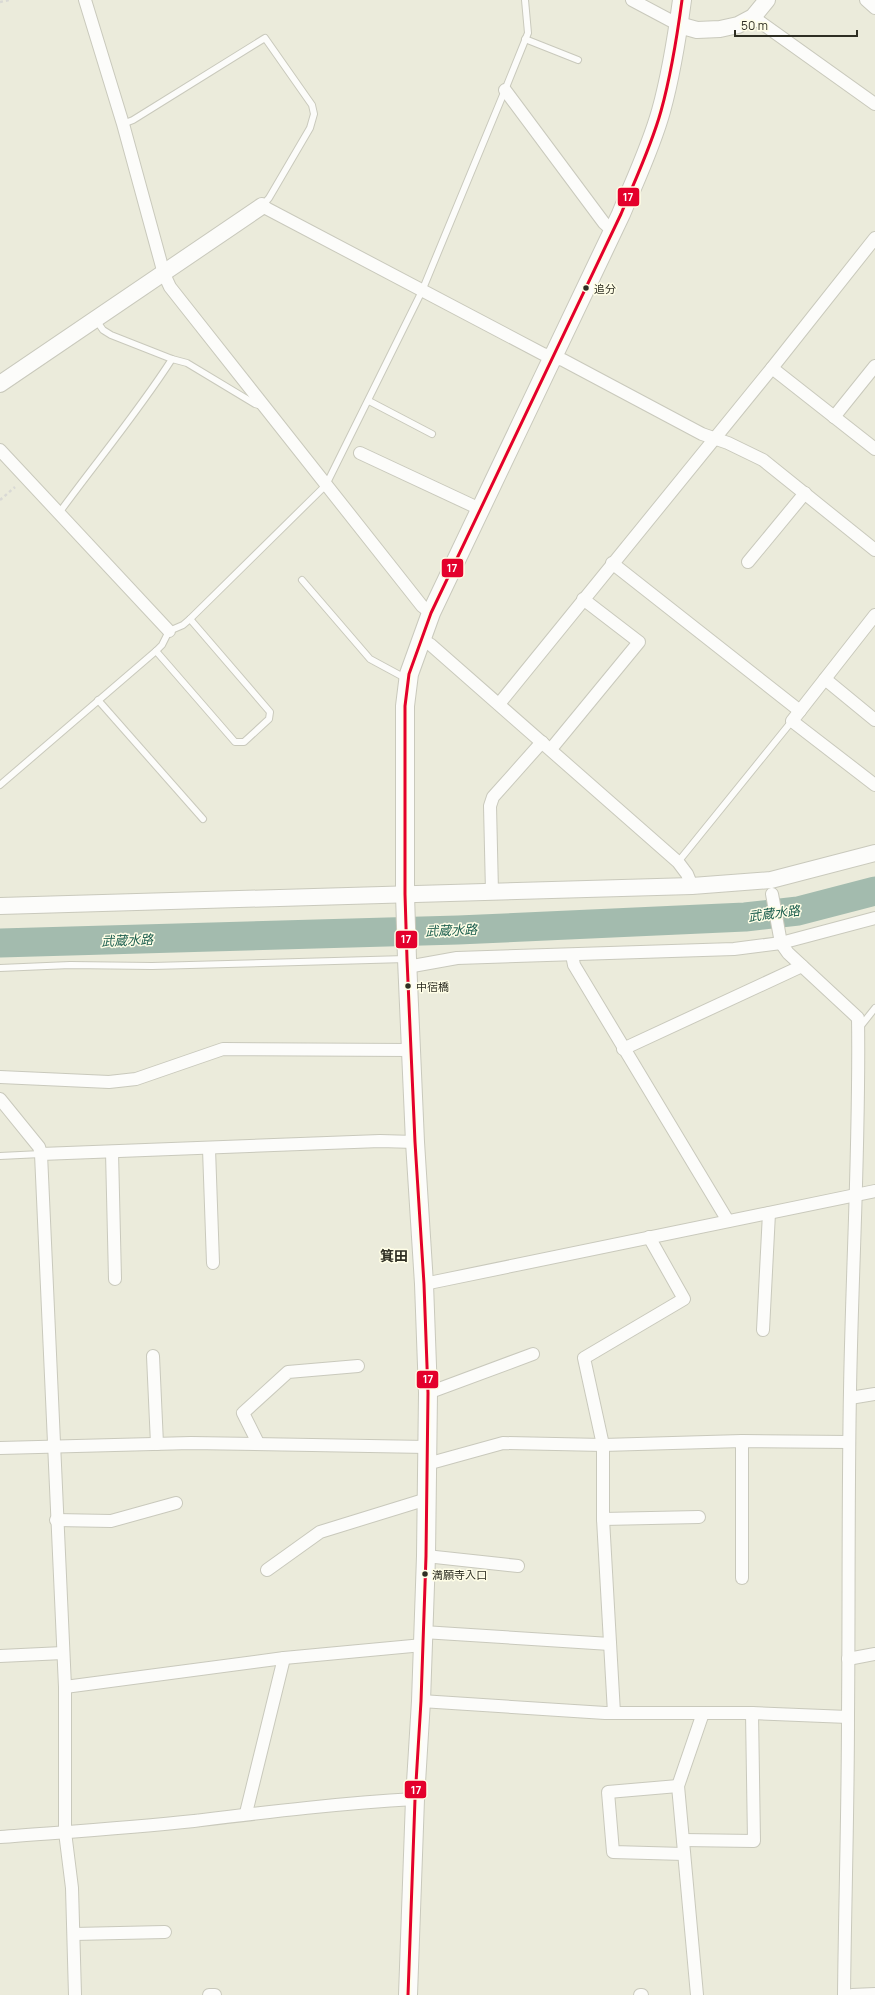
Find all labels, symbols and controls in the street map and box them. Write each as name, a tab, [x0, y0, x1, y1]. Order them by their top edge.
scale bar	[735, 12, 857, 38]
text: 50 m	[741, 17, 768, 34]
line badge: 17	[617, 187, 640, 207]
text: 17	[623, 189, 633, 204]
place label: 追分	[594, 281, 616, 296]
marker: 追分	[581, 283, 591, 293]
line badge: 17	[441, 558, 464, 578]
text: 17	[447, 560, 457, 575]
water label: 武蔵水路	[747, 901, 802, 925]
water label: 武蔵水路	[425, 920, 478, 940]
water label: 武蔵水路	[101, 930, 154, 950]
line badge: 17	[395, 930, 418, 949]
text: 17	[401, 931, 411, 946]
place label: 中宿橋	[416, 979, 449, 994]
marker: 中宿橋	[403, 981, 413, 991]
district label: 箕田	[380, 1246, 408, 1265]
line badge: 17	[416, 1370, 439, 1389]
text: 17	[423, 1371, 433, 1386]
place label: 満願寺入口	[432, 1567, 487, 1582]
marker: 満願寺入口	[420, 1569, 430, 1579]
line badge: 17	[404, 1780, 427, 1799]
text: 17	[411, 1782, 421, 1797]

